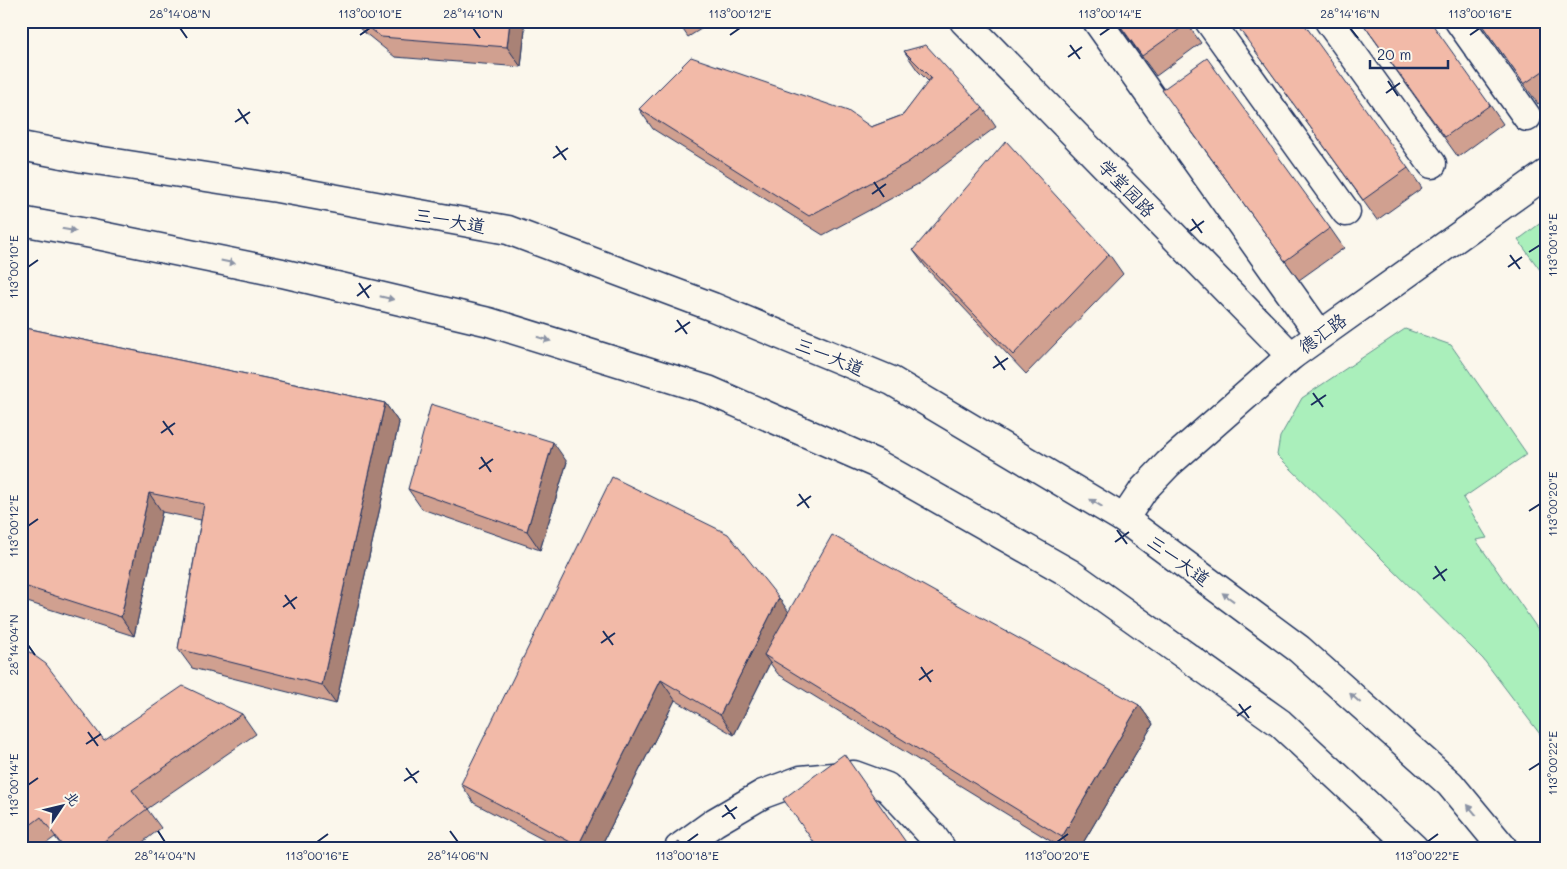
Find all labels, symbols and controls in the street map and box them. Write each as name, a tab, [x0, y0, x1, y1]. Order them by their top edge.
text: 28°14'08"N	[149, 5, 211, 21]
text: 113°00'10"E	[338, 5, 402, 21]
text: 28°14'10"N	[443, 5, 503, 21]
text: 113°00'12"E	[708, 5, 772, 21]
text: 113°00'14"E	[1078, 5, 1142, 21]
text: 28°14'16"N	[1320, 5, 1380, 21]
text: 113°00'16"E	[1448, 5, 1512, 21]
scale bar	[1370, 38, 1447, 70]
text: 20 m	[1377, 44, 1411, 64]
street label: 学堂园路	[1093, 154, 1161, 222]
street label: 三一大道	[412, 202, 488, 238]
text: 113°00'18"E	[1544, 213, 1560, 277]
one-way arrow	[62, 226, 78, 234]
text: 113°00'10"E	[5, 235, 21, 299]
one-way arrow	[221, 258, 236, 266]
one-way arrow	[379, 294, 394, 302]
street label: 德汇路	[1293, 307, 1351, 359]
street label: 三一大道	[792, 331, 868, 381]
one-way arrow	[537, 336, 552, 344]
text: 113°00'20"E	[1544, 471, 1560, 537]
text: 113°00'12"E	[5, 494, 21, 558]
one-way arrow	[1089, 498, 1102, 507]
street label: 三一大道	[1143, 529, 1215, 591]
one-way arrow	[1222, 591, 1235, 602]
text: 28°14'04"N	[5, 614, 21, 676]
one-way arrow	[1348, 693, 1361, 704]
text: 113°00'22"E	[1544, 731, 1560, 795]
text: 113°00'14"E	[5, 753, 21, 817]
north arrow	[38, 782, 88, 832]
text: 北	[61, 787, 85, 809]
one-way arrow	[1466, 805, 1478, 817]
text: 28°14'04"N	[134, 847, 196, 863]
text: 113°00'16"E	[285, 847, 349, 863]
text: 28°14'06"N	[427, 847, 489, 863]
text: 113°00'18"E	[655, 847, 719, 863]
text: 113°00'20"E	[1024, 847, 1090, 863]
text: 113°00'22"E	[1395, 847, 1459, 863]

